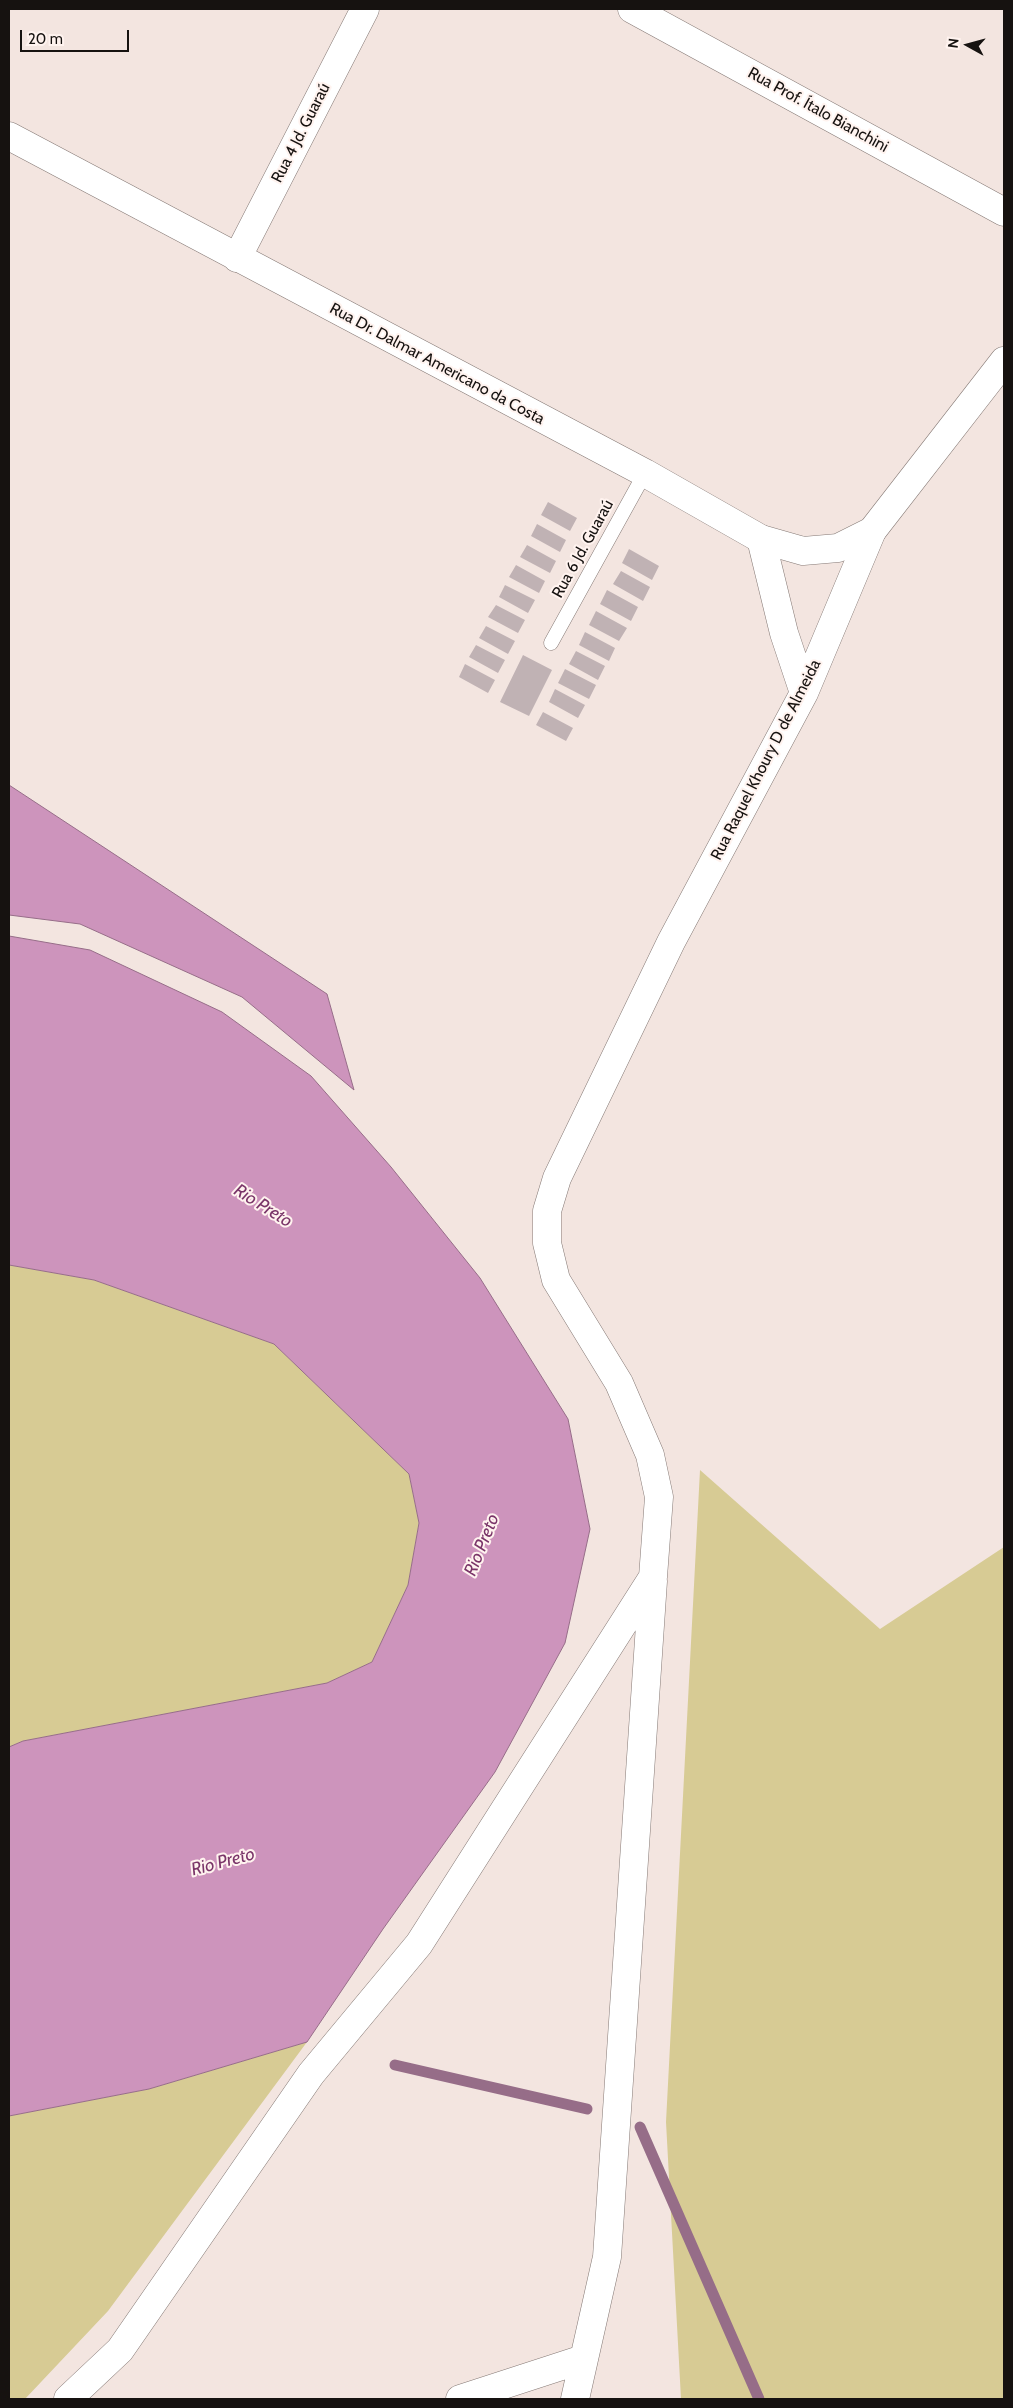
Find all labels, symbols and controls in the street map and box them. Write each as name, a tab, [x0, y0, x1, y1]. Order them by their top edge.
scale bar	[22, 20, 131, 52]
north arrow	[943, 20, 993, 70]
text: 20 m	[28, 30, 63, 48]
text: N	[944, 37, 963, 49]
street label: Rua Prof. Ítalo Bianchini	[744, 63, 892, 157]
street label: Rua 4 Jd. Guaraú	[268, 80, 334, 186]
street label: Rua Dr. Dalmar Americano da Costa	[326, 299, 548, 429]
street label: Rua 6 Jd. Guaraú	[548, 497, 618, 601]
street label: Rua Raquel Khoury D de Almeida	[707, 657, 825, 863]
water label: Rio Preto	[230, 1180, 296, 1232]
water label: Rio Preto	[460, 1511, 504, 1579]
water label: Rio Preto	[189, 1843, 257, 1881]

